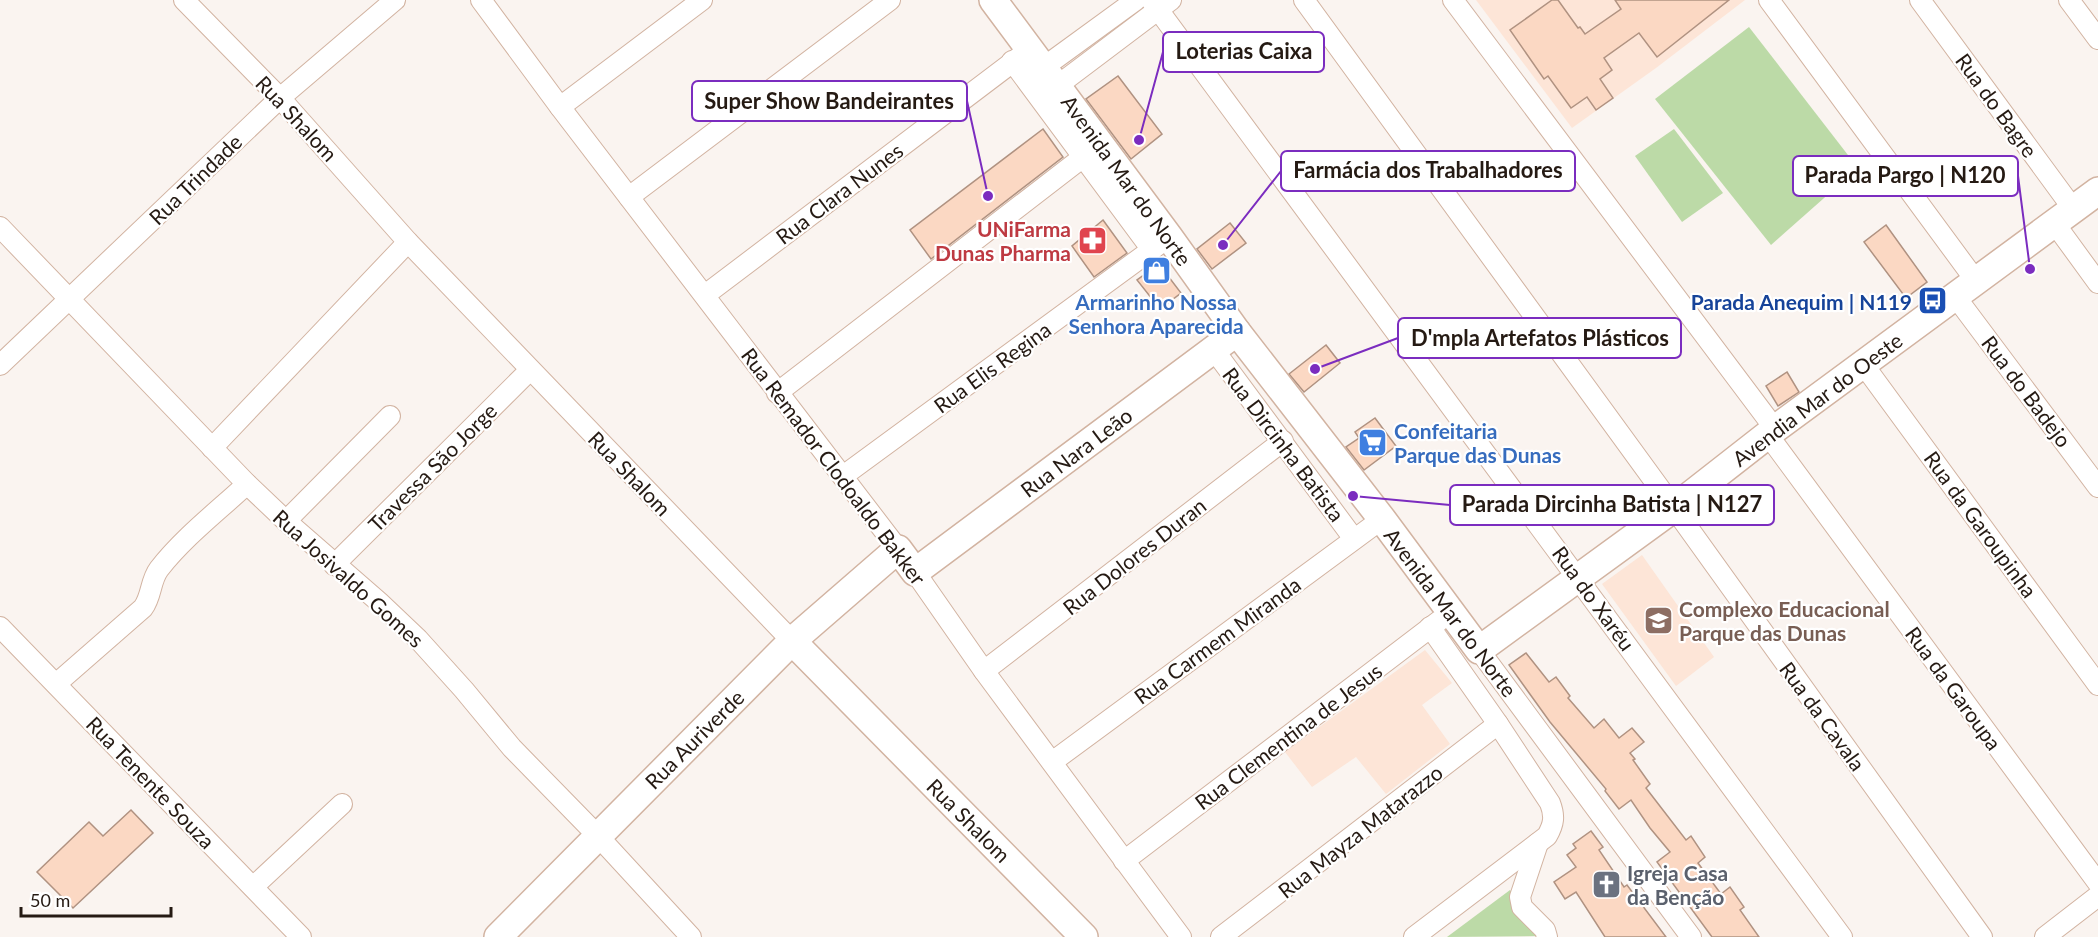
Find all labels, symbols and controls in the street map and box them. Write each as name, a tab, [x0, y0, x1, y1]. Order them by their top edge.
callout: Loterias Caixa	[1163, 32, 1324, 72]
text: Loterias Caixa	[1175, 37, 1313, 64]
street label: Rua do Bagre	[1951, 48, 2043, 162]
street label: Rua Shalom	[251, 70, 343, 166]
callout: Super Show Bandeirantes	[692, 81, 967, 121]
text: Super Show Bandeirantes	[704, 87, 954, 114]
street label: Avenida Mar do Norte	[1057, 90, 1197, 270]
street label: Rua Trindade	[143, 129, 247, 229]
street label: Rua Clara Nunes	[771, 137, 907, 249]
callout: Farmácia dos Trabalhadores	[1281, 151, 1575, 191]
text: Farmácia dos Trabalhadores	[1293, 156, 1563, 183]
callout: Parada Pargo | N120	[1793, 156, 2018, 196]
text: Parada Pargo | N120	[1805, 161, 2006, 188]
place label: UNiFarma Dunas Pharma	[935, 216, 1071, 265]
pharmacy icon: UNiFarma Dunas Pharma	[1076, 224, 1108, 256]
shop icon: Armarinho Nossa Senhora Aparecida	[1140, 254, 1172, 286]
bus stop icon: Parada Anequim | N119	[1917, 285, 1949, 317]
place label: Armarinho Nossa Senhora Aparecida	[1068, 289, 1244, 338]
place label: Parada Anequim | N119	[1691, 289, 1912, 314]
street label: Rua Elis Regina	[929, 316, 1055, 418]
callout: D'mpla Artefatos Plásticos	[1398, 318, 1681, 358]
text: D'mpla Artefatos Plásticos	[1411, 324, 1669, 351]
street label: Avendia Mar do Oeste	[1727, 327, 1907, 471]
street label: Rua do Badejo	[1977, 330, 2077, 452]
street label: Rua Remador Clodoaldo Bakker	[737, 343, 931, 590]
street label: Rua Dircinha Batista	[1218, 362, 1350, 526]
street label: Travessa São Jorge	[363, 398, 501, 536]
street label: Rua Nara Leão	[1015, 402, 1137, 502]
place label: Confeitaria Parque das Dunas	[1394, 418, 1561, 467]
street label: Rua Shalom	[584, 426, 676, 520]
supermarket icon: Confeitaria Parque das Dunas	[1357, 426, 1389, 458]
street label: Rua da Garoupinha	[1919, 446, 2043, 602]
callout: Parada Dircinha Batista | N127	[1450, 485, 1774, 525]
text: Parada Dircinha Batista | N127	[1462, 490, 1762, 517]
street label: Rua Dolores Duran	[1057, 492, 1211, 620]
street label: Rua Josivaldo Gomes	[269, 504, 429, 652]
street label: Avenida Mar do Norte	[1380, 523, 1522, 701]
street label: Rua do Xaréu	[1548, 541, 1640, 655]
street label: Rua Carmem Miranda	[1129, 571, 1305, 709]
place label: Complexo Educacional Parque das Dunas	[1679, 596, 1890, 645]
school or university icon: Complexo Educacional Parque das Dunas	[1642, 604, 1674, 636]
street label: Rua da Garoupa	[1901, 621, 2007, 755]
street label: Rua Clementina de Jesus	[1190, 657, 1386, 815]
street label: Rua da Cavala	[1775, 657, 1871, 775]
street label: Rua Auriverde	[639, 684, 749, 794]
street label: Rua Tenente Souza	[82, 711, 220, 853]
street label: Rua Mayza Matarazzo	[1273, 759, 1447, 903]
street label: Rua Shalom	[922, 773, 1016, 867]
place label: Igreja Casa da Benção	[1627, 860, 1728, 909]
church icon: Igreja Casa da Benção	[1590, 868, 1622, 900]
scale bar	[21, 880, 171, 918]
text: 50 m	[30, 889, 70, 911]

